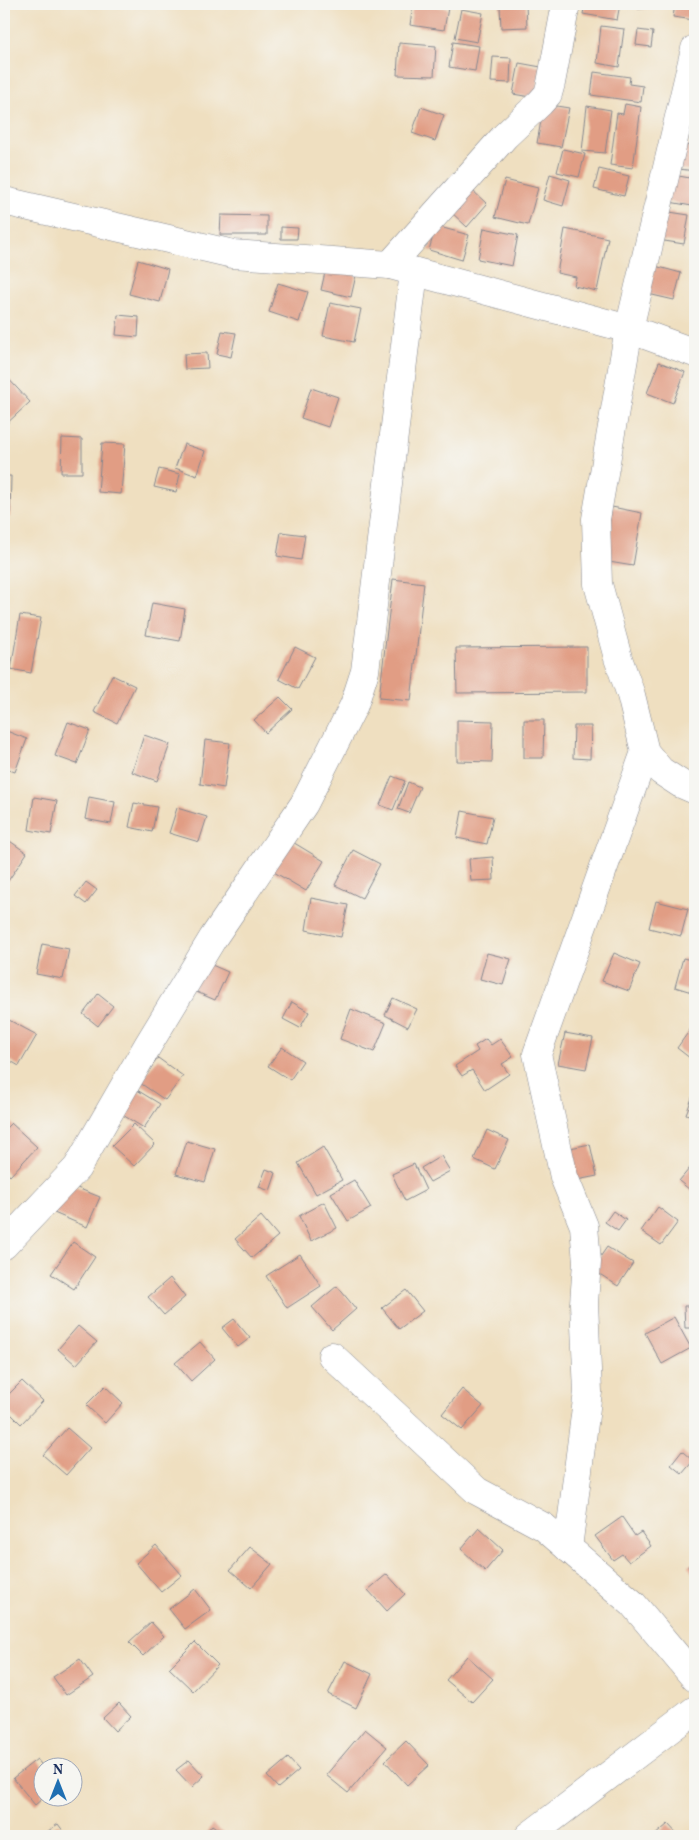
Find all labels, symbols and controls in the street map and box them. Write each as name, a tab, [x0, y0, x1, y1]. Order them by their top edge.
north arrow	[32, 1758, 82, 1808]
text: N	[53, 1761, 63, 1780]

